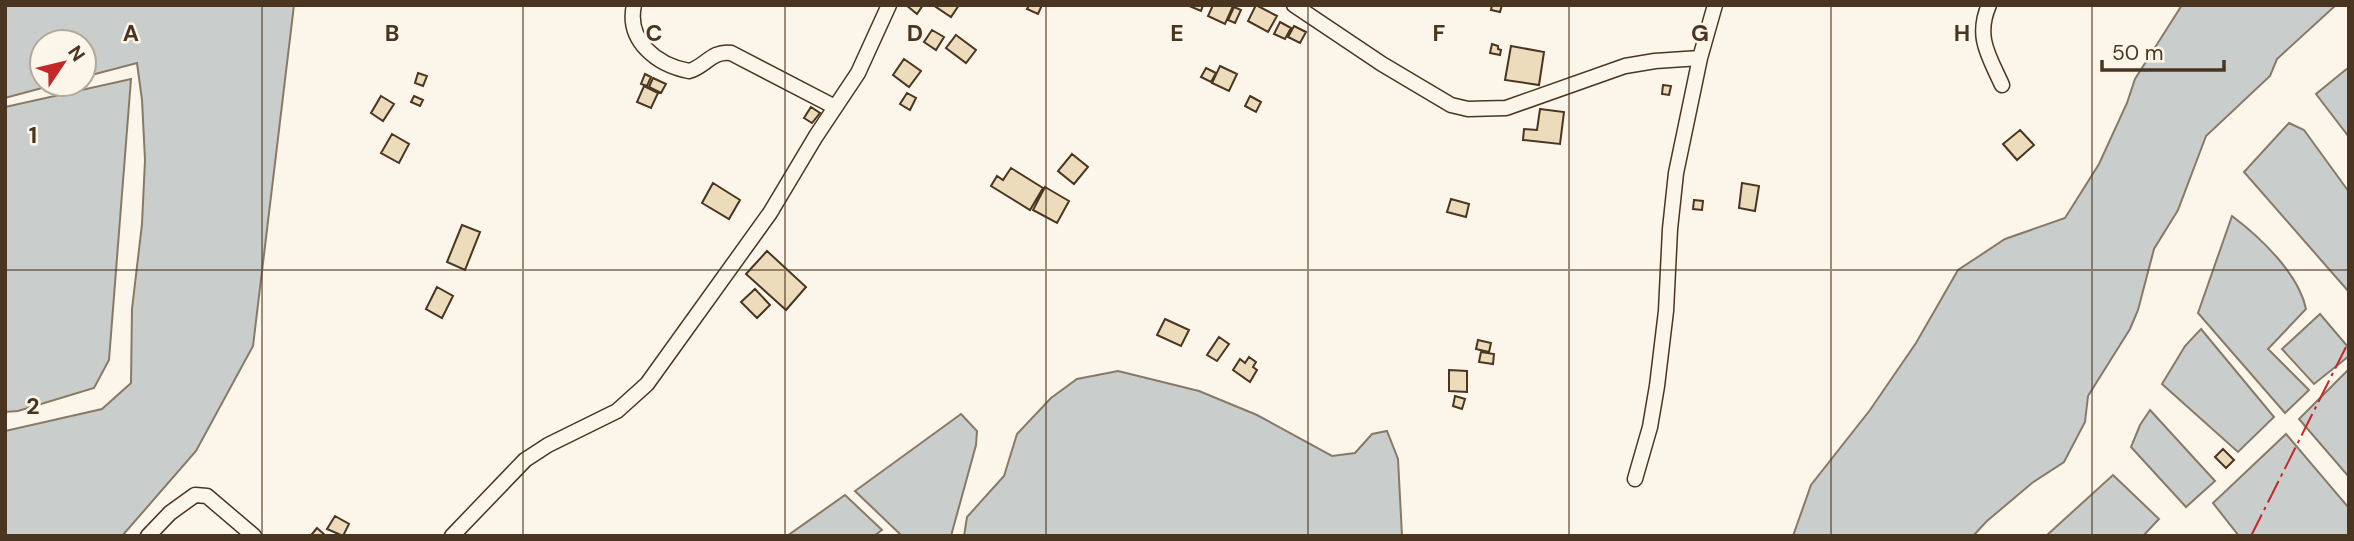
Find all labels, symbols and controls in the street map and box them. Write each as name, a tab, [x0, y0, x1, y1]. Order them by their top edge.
text: A	[123, 18, 139, 48]
text: B	[385, 18, 399, 48]
text: C	[646, 18, 662, 48]
text: D	[907, 18, 923, 48]
text: E	[1170, 18, 1184, 48]
text: F	[1433, 18, 1446, 48]
text: G	[1691, 18, 1709, 48]
text: H	[1954, 18, 1970, 48]
north arrow	[28, 28, 98, 98]
scale bar	[2102, 28, 2224, 72]
text: 50 m	[2112, 39, 2163, 67]
text: N	[62, 41, 91, 66]
text: 1	[29, 120, 37, 150]
text: 2	[26, 391, 40, 421]

